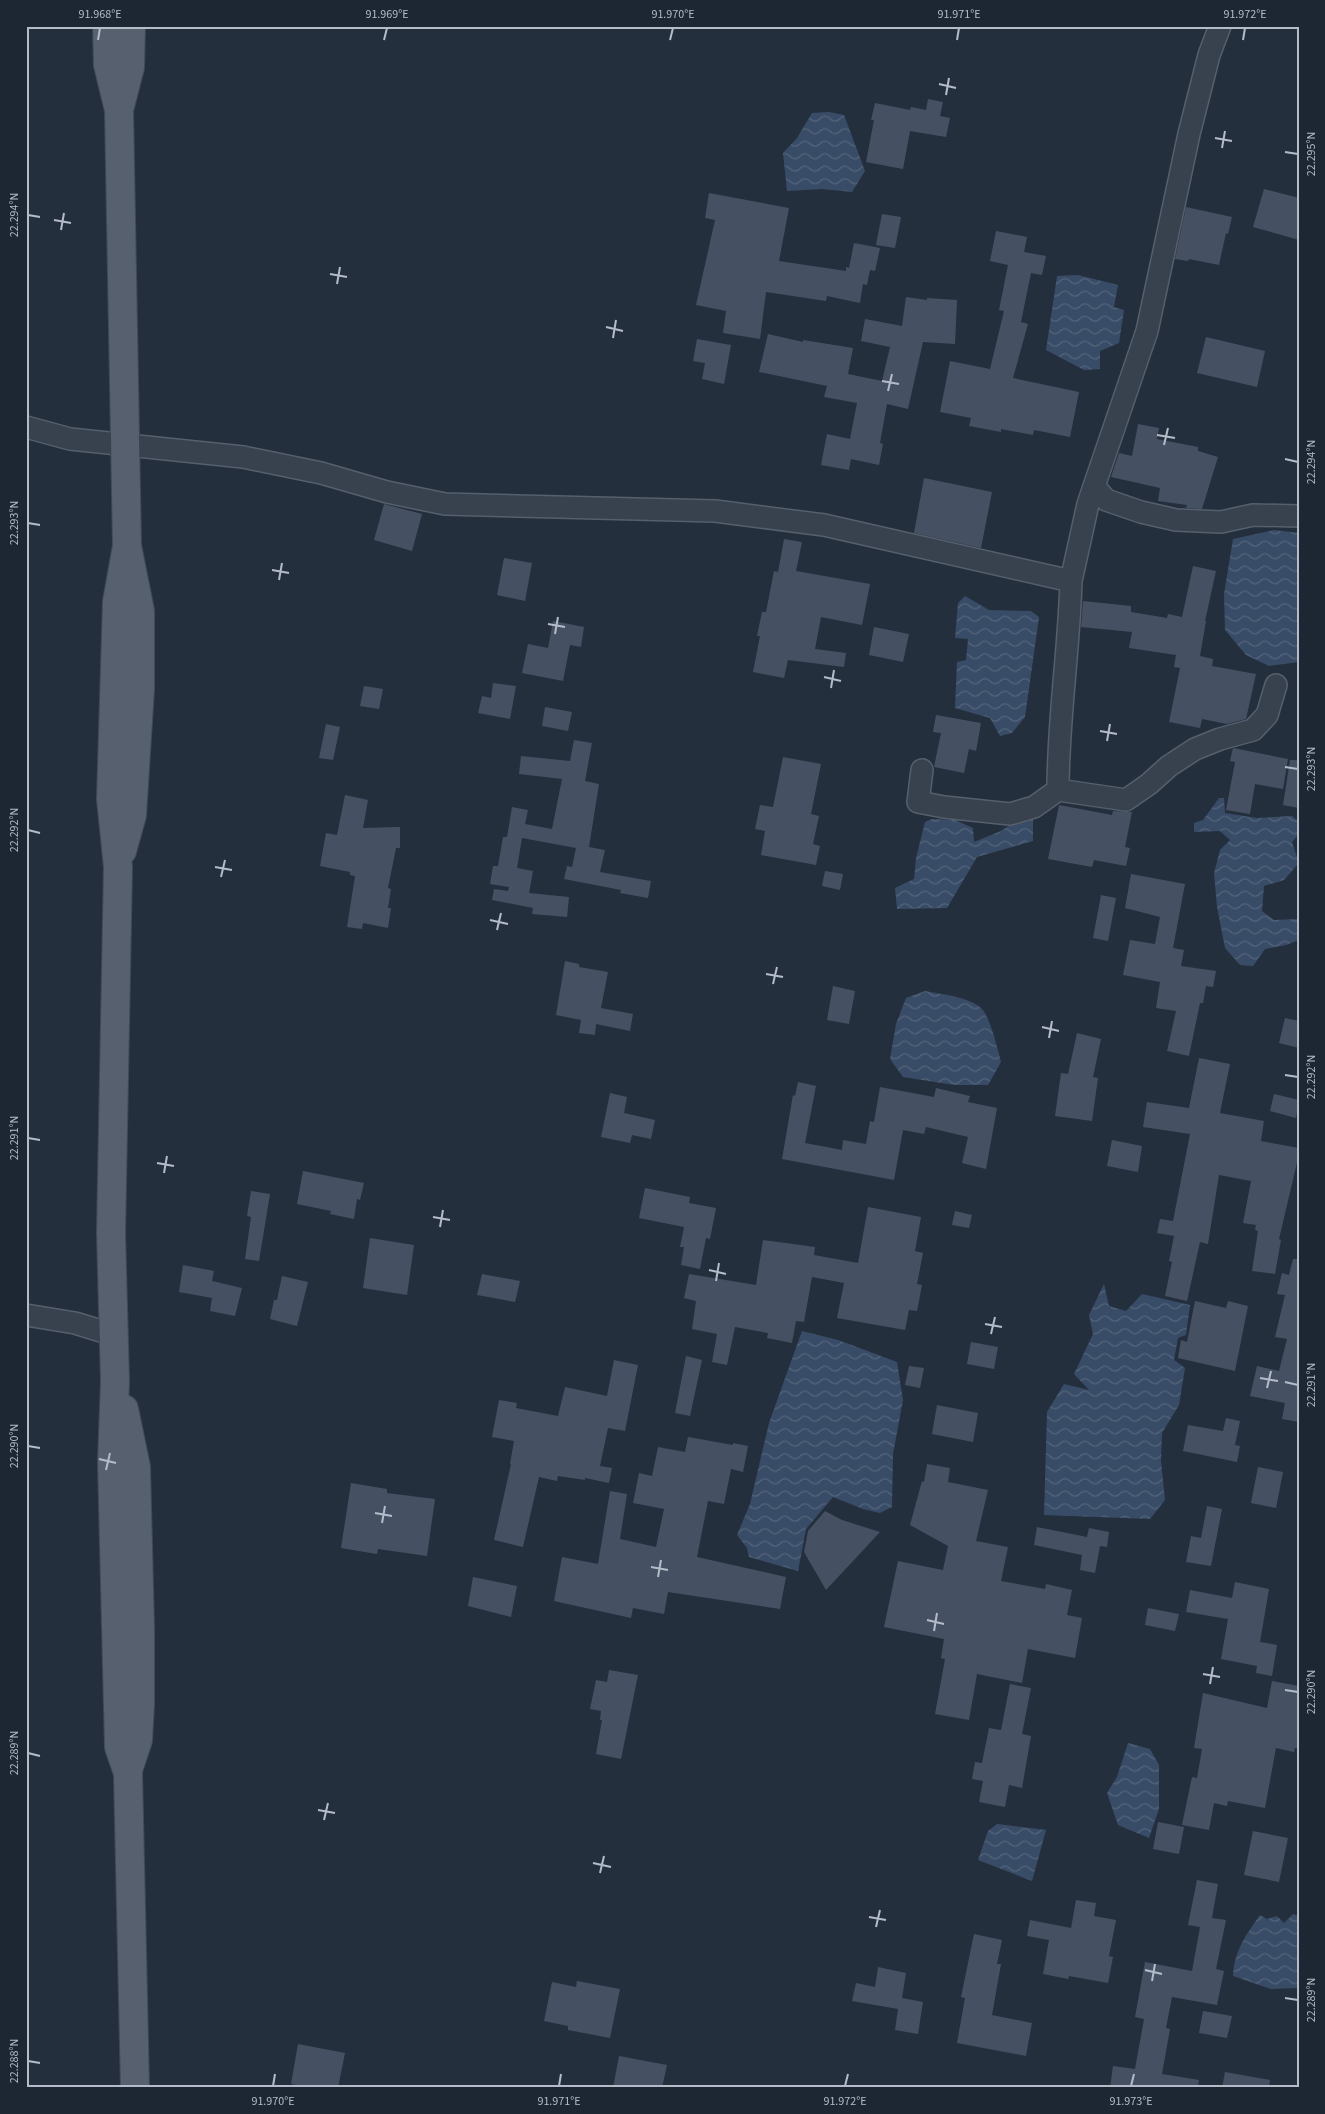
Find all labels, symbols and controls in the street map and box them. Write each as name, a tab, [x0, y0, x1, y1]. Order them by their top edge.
text: 91.968°E	[78, 6, 122, 23]
text: 91.969°E	[365, 6, 409, 23]
text: 91.970°E	[651, 6, 695, 23]
text: 91.971°E	[937, 6, 981, 23]
text: 91.972°E	[1223, 6, 1267, 23]
text: 22.295°N	[1303, 132, 1320, 176]
text: 22.294°N	[6, 193, 23, 237]
text: 22.294°N	[1303, 440, 1320, 484]
text: 22.293°N	[6, 501, 23, 545]
text: 22.293°N	[1303, 747, 1320, 791]
text: 22.292°N	[6, 808, 23, 852]
text: 22.292°N	[1303, 1055, 1320, 1099]
text: 22.291°N	[6, 1116, 23, 1160]
text: 22.291°N	[1303, 1363, 1320, 1407]
text: 22.290°N	[6, 1424, 23, 1468]
text: 22.290°N	[1303, 1670, 1320, 1714]
text: 22.289°N	[6, 1731, 23, 1775]
text: 22.289°N	[1303, 1978, 1320, 2022]
text: 22.288°N	[6, 2039, 23, 2083]
text: 91.970°E	[251, 2093, 295, 2110]
text: 91.971°E	[537, 2093, 581, 2110]
text: 91.972°E	[823, 2093, 867, 2110]
text: 91.973°E	[1109, 2093, 1153, 2110]

